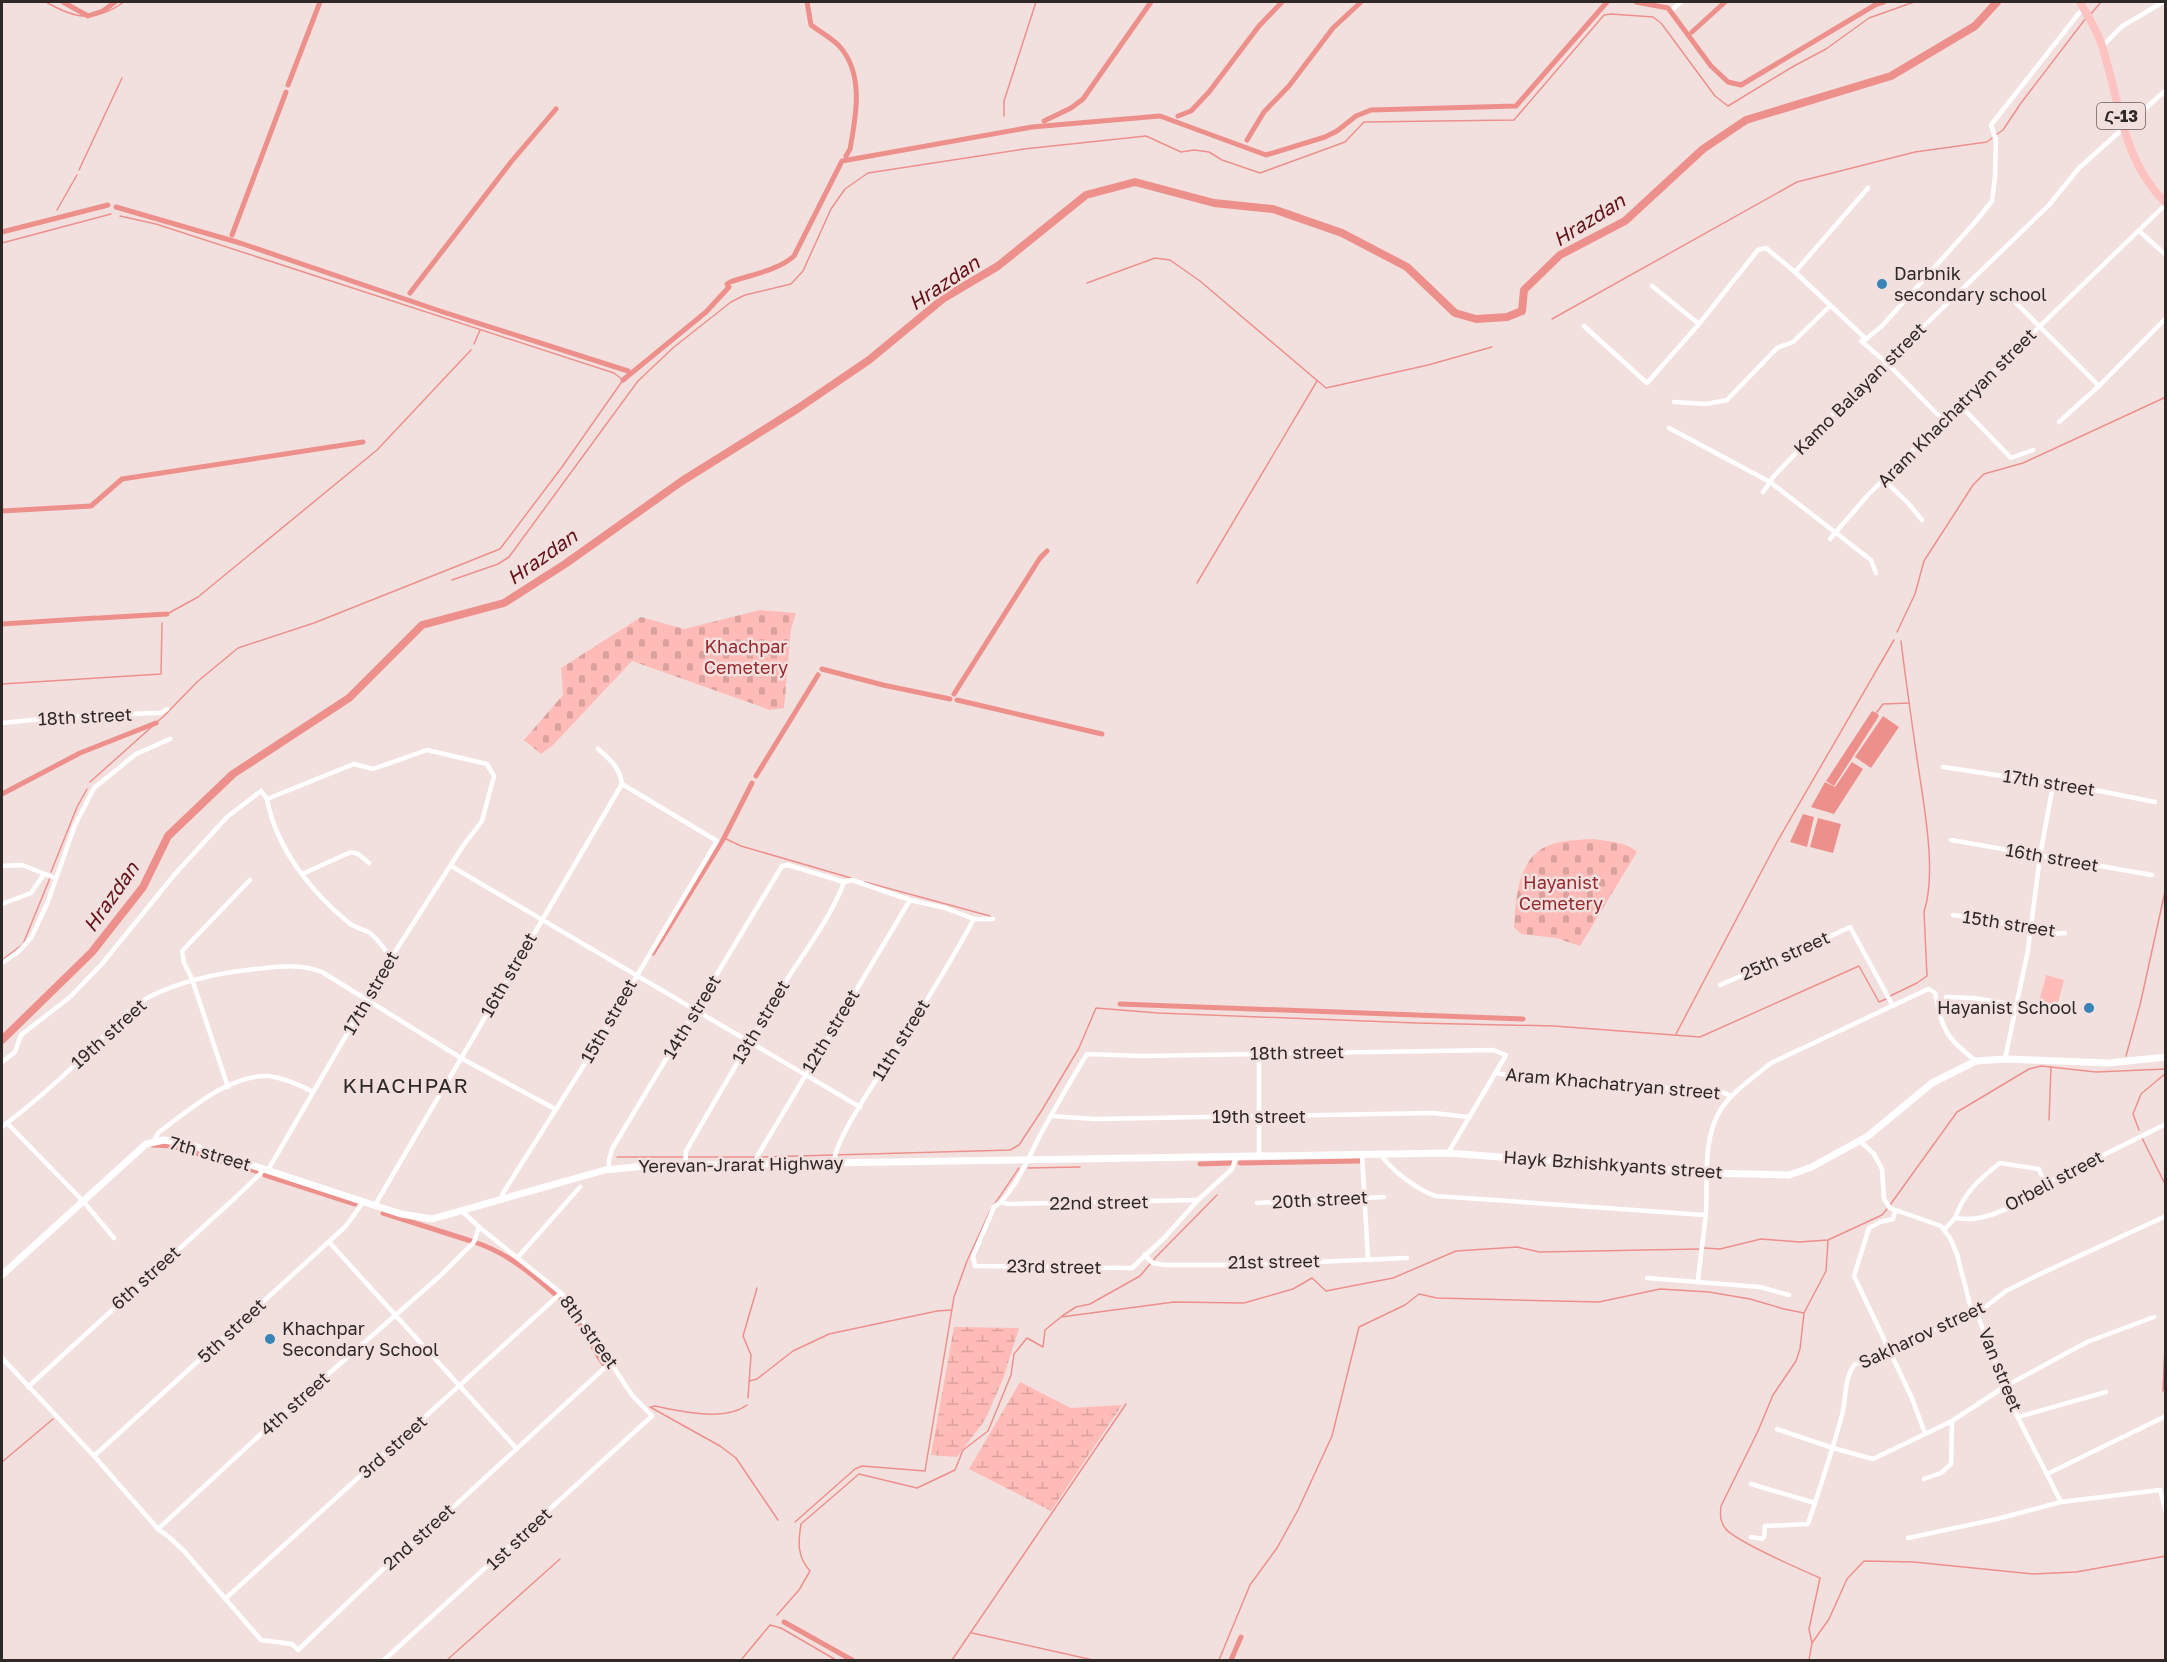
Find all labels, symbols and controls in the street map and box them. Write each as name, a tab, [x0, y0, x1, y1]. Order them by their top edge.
road number: Հ-13	[2097, 103, 2145, 129]
water label: Hrazdan	[1548, 187, 1629, 251]
water label: Hrazdan	[903, 249, 984, 315]
place label: Darbnik secondary school	[1894, 262, 2047, 305]
marker: Darbnik secondary school	[1875, 277, 1889, 291]
street label: Kamo Balayan street	[1788, 317, 1930, 459]
street label: Aram Khachatryan street	[1872, 323, 2040, 491]
water label: Hrazdan	[502, 523, 582, 589]
park label: Khachpar Cemetery	[704, 635, 788, 678]
street label: 18th street	[37, 703, 133, 729]
street label: 17th street	[2002, 764, 2097, 800]
street label: 16th street	[2004, 838, 2100, 876]
water label: Hrazdan	[77, 856, 143, 936]
park label: Hayanist Cemetery	[1519, 871, 1603, 914]
street label: 15th street	[1961, 905, 2057, 941]
street label: 25th street	[1737, 926, 1833, 985]
street label: 16th street	[475, 928, 541, 1021]
street label: 17th street	[337, 947, 403, 1038]
street label: 14th street	[657, 970, 725, 1062]
street label: 15th street	[575, 974, 641, 1067]
street label: 13th street	[727, 976, 794, 1067]
street label: 12th street	[797, 985, 864, 1076]
street label: 19th street	[66, 994, 151, 1073]
street label: 11th street	[866, 995, 934, 1084]
place label: Hayanist School	[1937, 996, 2077, 1018]
marker: Hayanist School	[2082, 1001, 2096, 1015]
street label: 18th street	[1250, 1040, 1344, 1064]
street label: Aram Khachatryan street	[1505, 1063, 1722, 1103]
district label: KHACHPAR	[343, 1072, 469, 1098]
street label: 19th street	[1212, 1105, 1306, 1127]
street label: 7th street	[167, 1131, 254, 1175]
street label: Hayk Bzhishkyants street	[1503, 1145, 1723, 1183]
street label: Orbeli street	[2000, 1145, 2107, 1215]
street label: Yerevan-Jrarat Highway	[638, 1151, 844, 1177]
street label: 20th street	[1271, 1186, 1368, 1212]
street label: 22nd street	[1049, 1190, 1149, 1214]
street label: 6th street	[106, 1241, 184, 1314]
street label: 21st street	[1228, 1249, 1320, 1273]
street label: 23rd street	[1006, 1254, 1102, 1278]
street label: 8th street	[556, 1290, 624, 1372]
street label: 5th street	[193, 1293, 270, 1367]
street label: Sakharov street	[1855, 1295, 1988, 1373]
place label: Khachpar Secondary School	[282, 1317, 439, 1360]
street label: Van street	[1974, 1325, 2028, 1415]
marker: Khachpar Secondary School	[263, 1332, 277, 1346]
street label: 4th street	[255, 1367, 333, 1440]
street label: 3rd street	[354, 1410, 431, 1483]
street label: 2nd street	[378, 1498, 459, 1574]
street label: 1st street	[481, 1502, 556, 1574]

